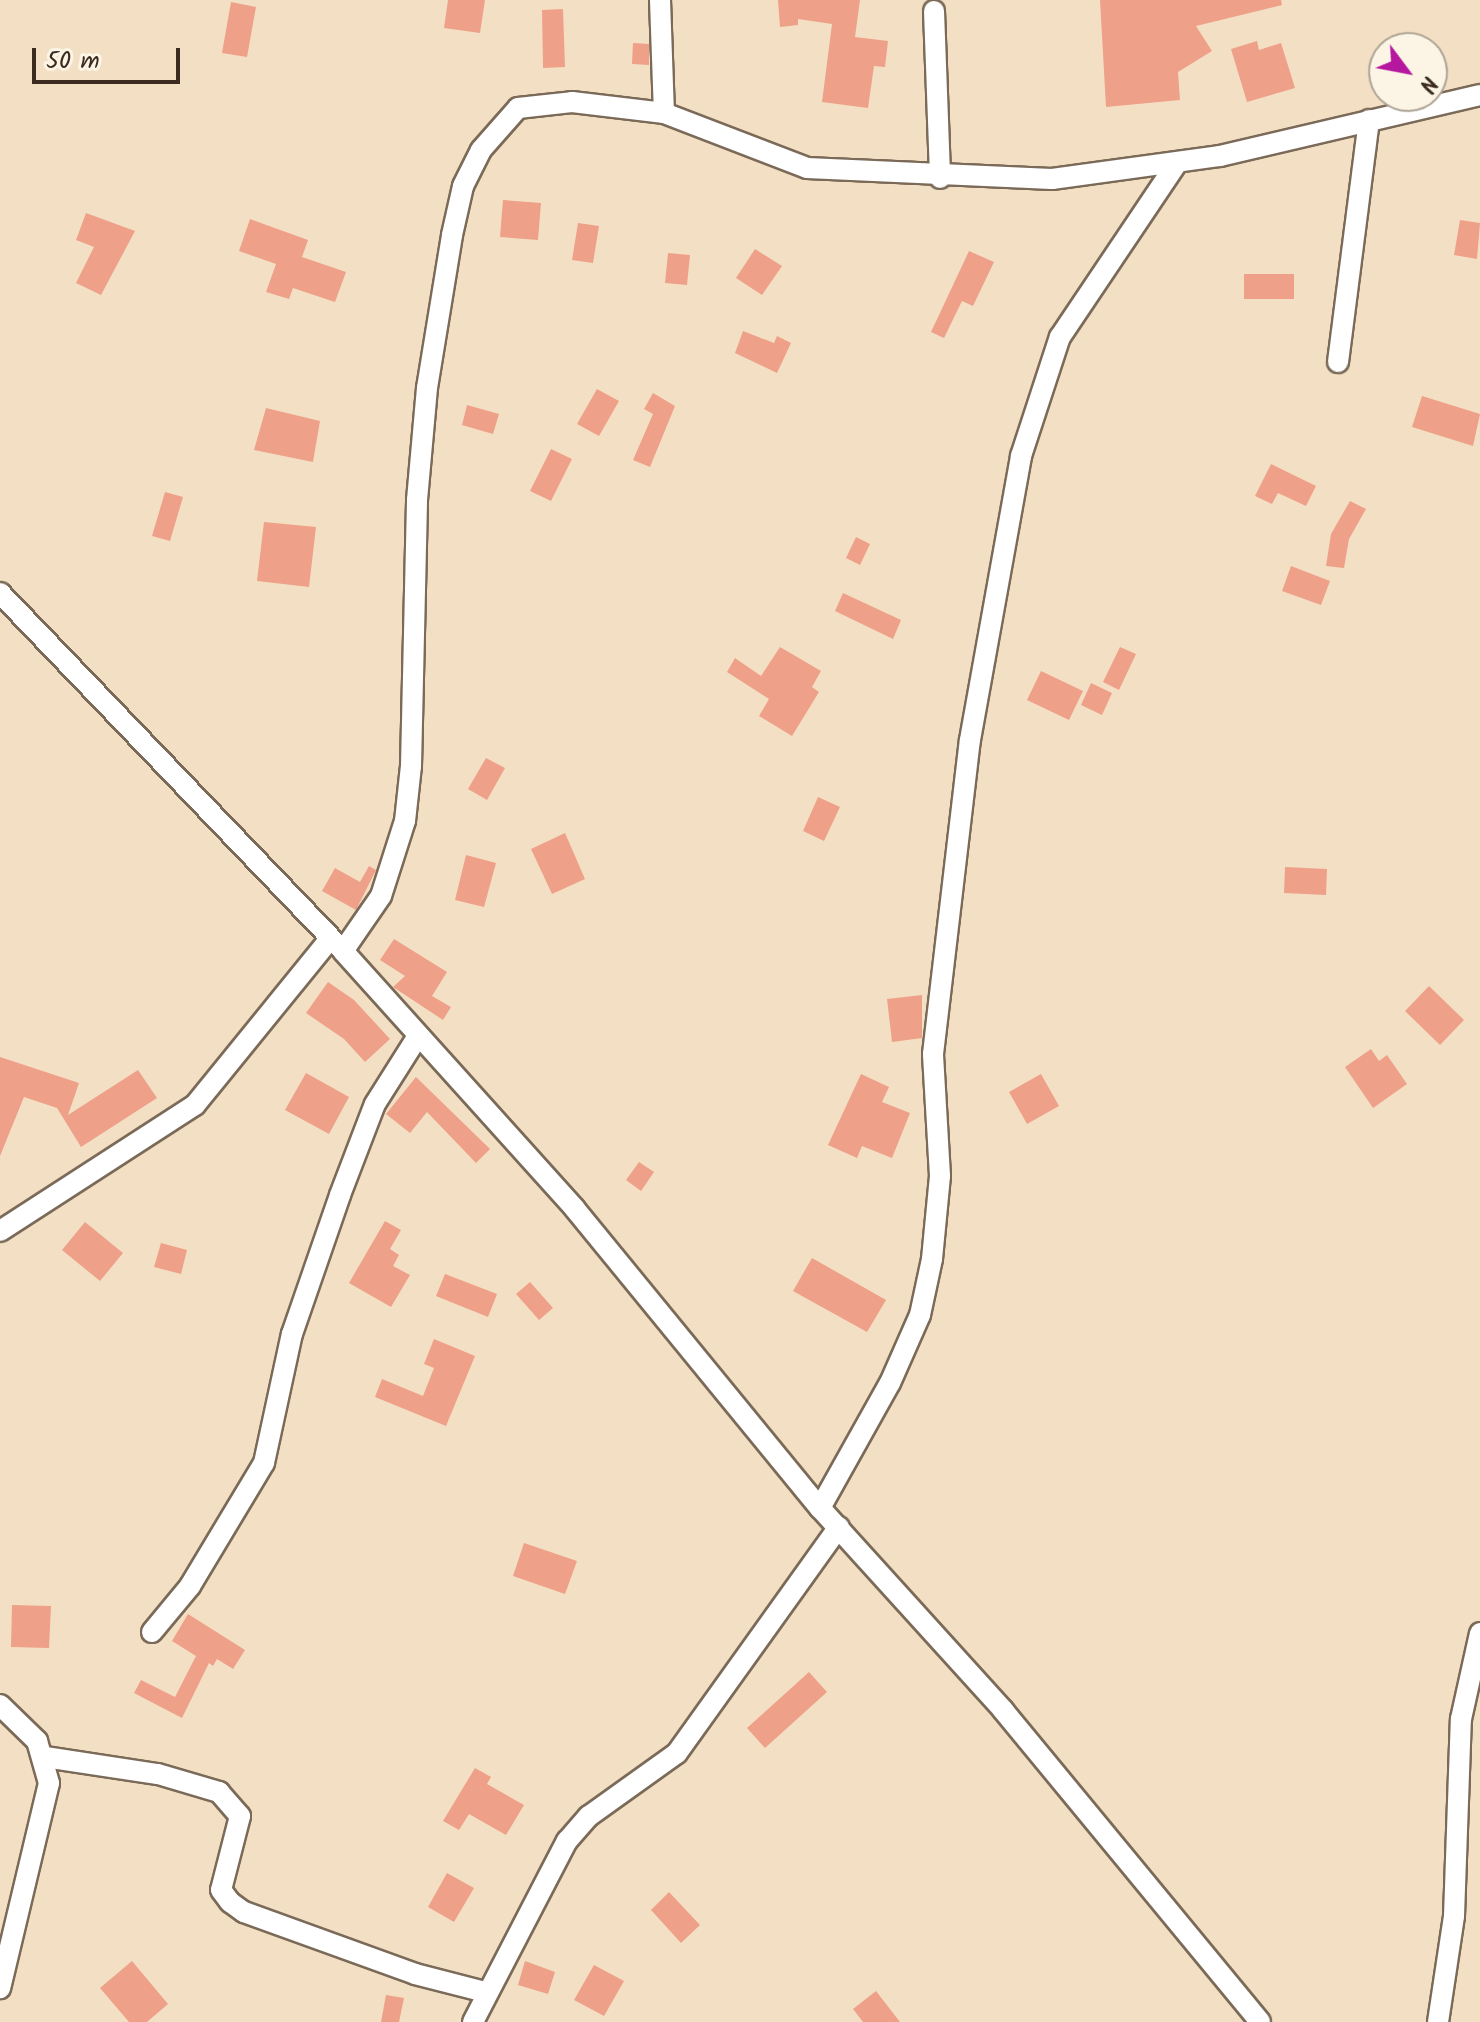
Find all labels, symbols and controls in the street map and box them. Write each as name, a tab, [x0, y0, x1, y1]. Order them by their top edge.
scale bar	[36, 32, 184, 82]
north arrow	[1368, 32, 1448, 112]
text: 50 m	[46, 42, 100, 81]
text: N	[1409, 69, 1446, 99]

